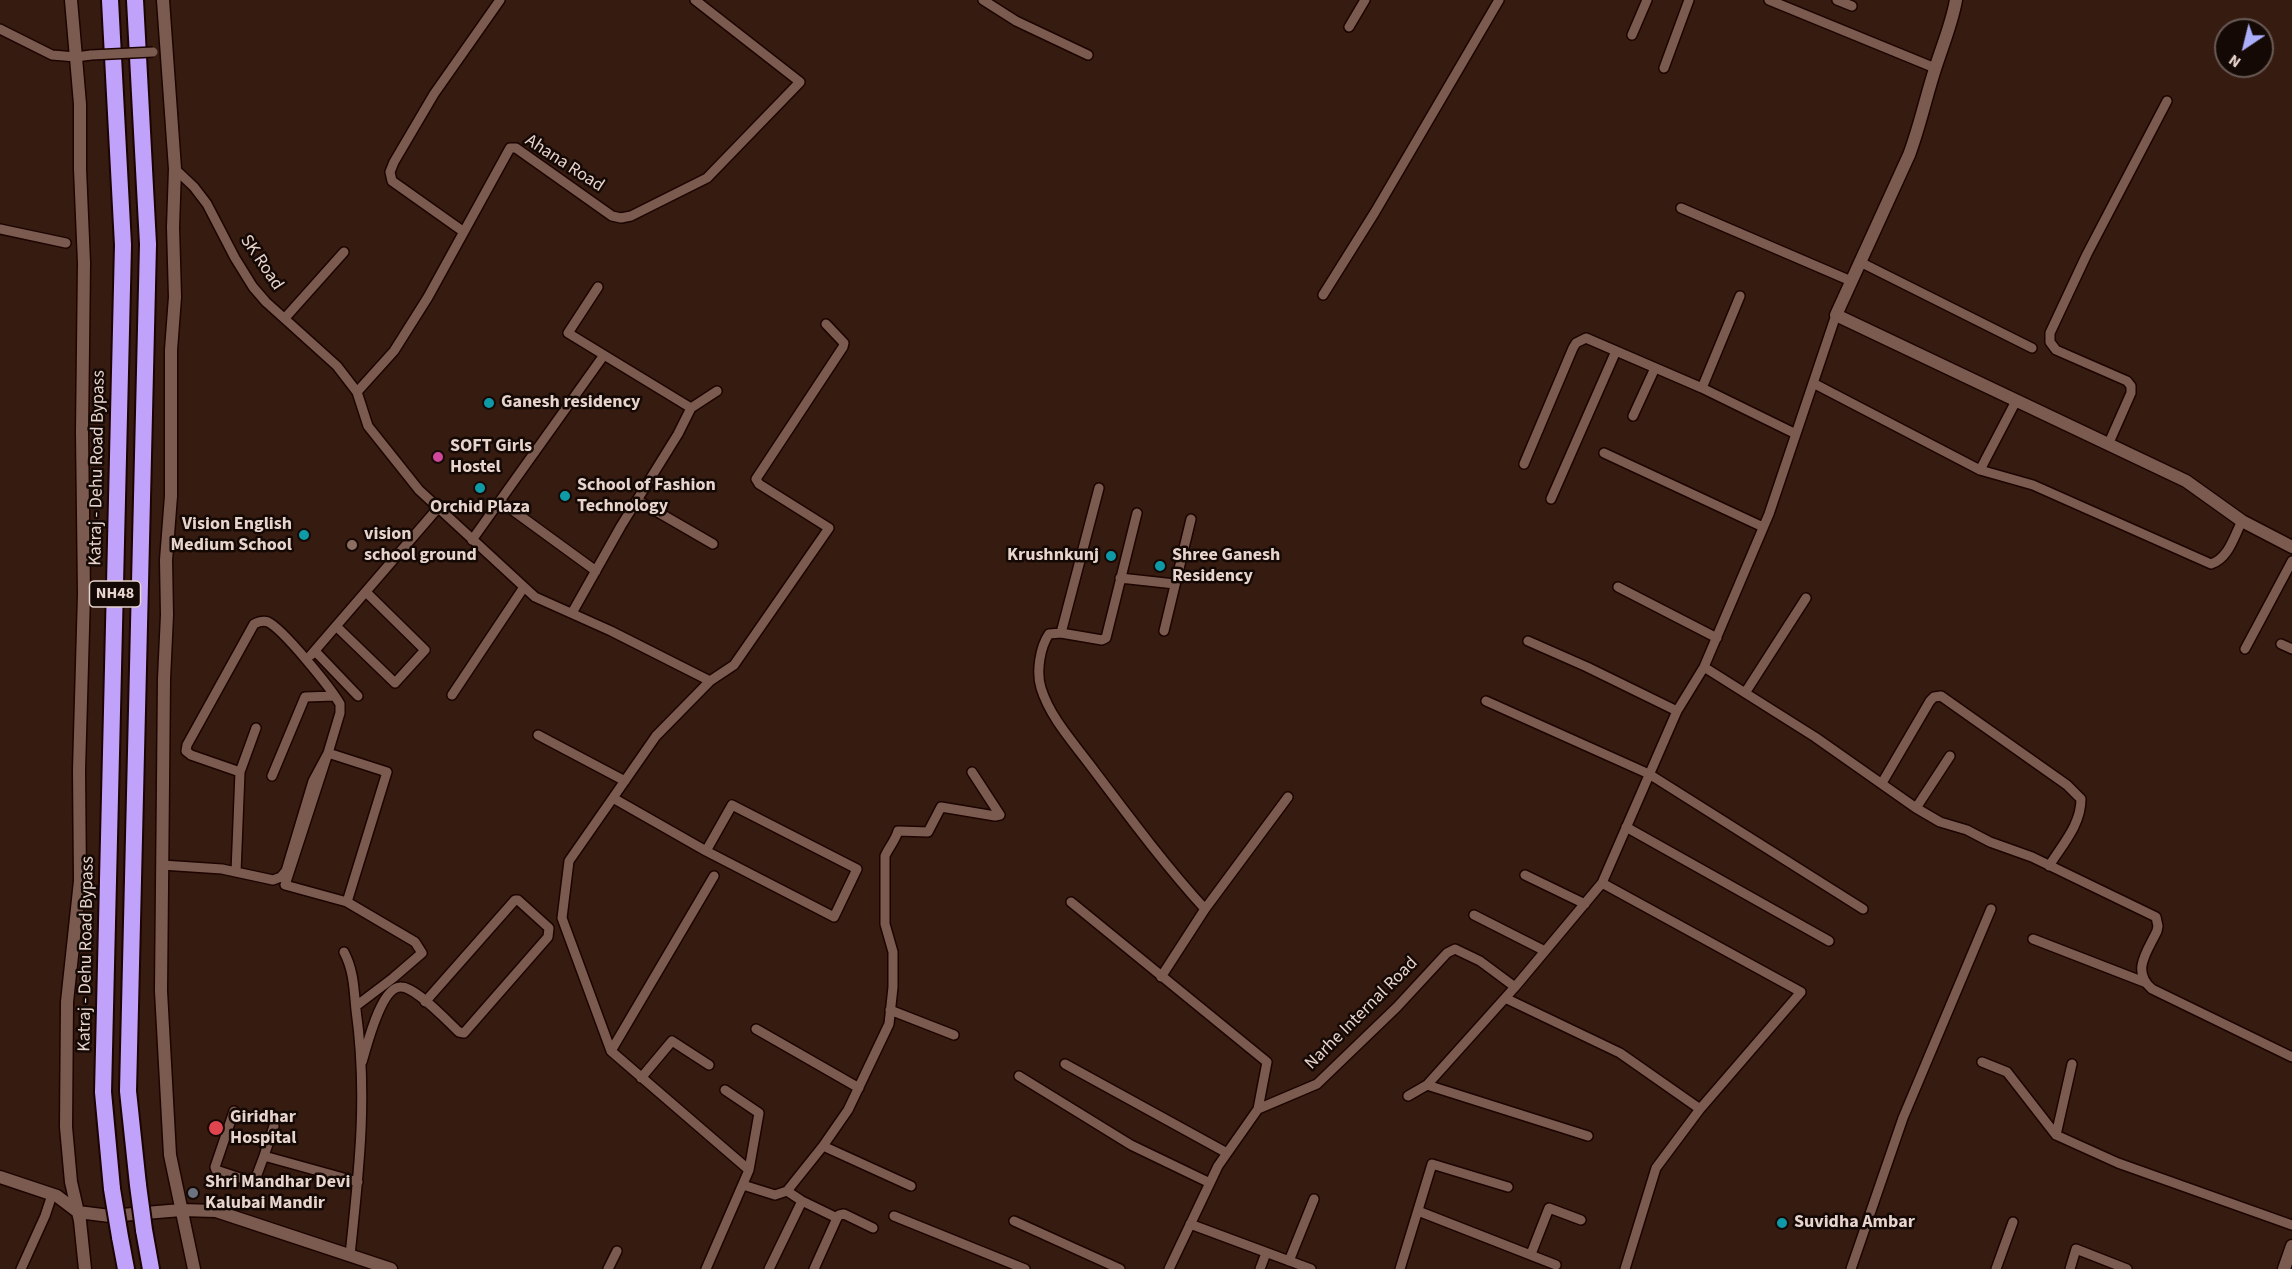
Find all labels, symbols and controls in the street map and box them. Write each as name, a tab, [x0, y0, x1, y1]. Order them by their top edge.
north arrow	[2214, 18, 2274, 78]
text: N	[2224, 49, 2245, 73]
street label: Ahana Road	[520, 130, 608, 198]
street label: SK Road	[235, 231, 287, 295]
street label: Katraj - Dehu Road Bypass	[85, 370, 111, 566]
place label: Ganesh residency	[501, 392, 640, 414]
marker: Ganesh residency	[482, 396, 496, 410]
place label: SOFT Girls Hostel	[450, 436, 532, 478]
marker: SOFT Girls Hostel	[431, 450, 445, 464]
place label: School of Fashion Technology	[577, 475, 716, 518]
marker: Orchid Plaza	[473, 481, 487, 495]
marker: School of Fashion Technology	[558, 489, 572, 503]
place label: Orchid Plaza	[430, 497, 530, 519]
place label: Vision English Medium School	[171, 514, 292, 556]
place label: vision school ground	[364, 524, 477, 566]
marker: Vision English Medium School	[297, 528, 311, 542]
marker: vision school ground	[345, 538, 359, 552]
place label: Krushnkunj	[1007, 545, 1099, 567]
place label: Shree Ganesh Residency	[1172, 545, 1280, 588]
marker: Krushnkunj	[1104, 549, 1118, 563]
marker: Shree Ganesh Residency	[1153, 559, 1167, 573]
road number: NH48	[90, 581, 140, 607]
street label: Katraj - Dehu Road Bypass	[74, 856, 100, 1052]
street label: Narhe Internal Road	[1301, 953, 1423, 1075]
place label: Giridhar Hospital	[230, 1107, 296, 1150]
marker: Giridhar Hospital	[207, 1119, 225, 1137]
place label: Shri Mandhar Devi Kalubai Mandir	[205, 1172, 350, 1214]
marker: Shri Mandhar Devi Kalubai Mandir	[186, 1186, 200, 1200]
place label: Suvidha Ambar	[1794, 1212, 1915, 1234]
marker: Suvidha Ambar	[1775, 1216, 1789, 1230]

